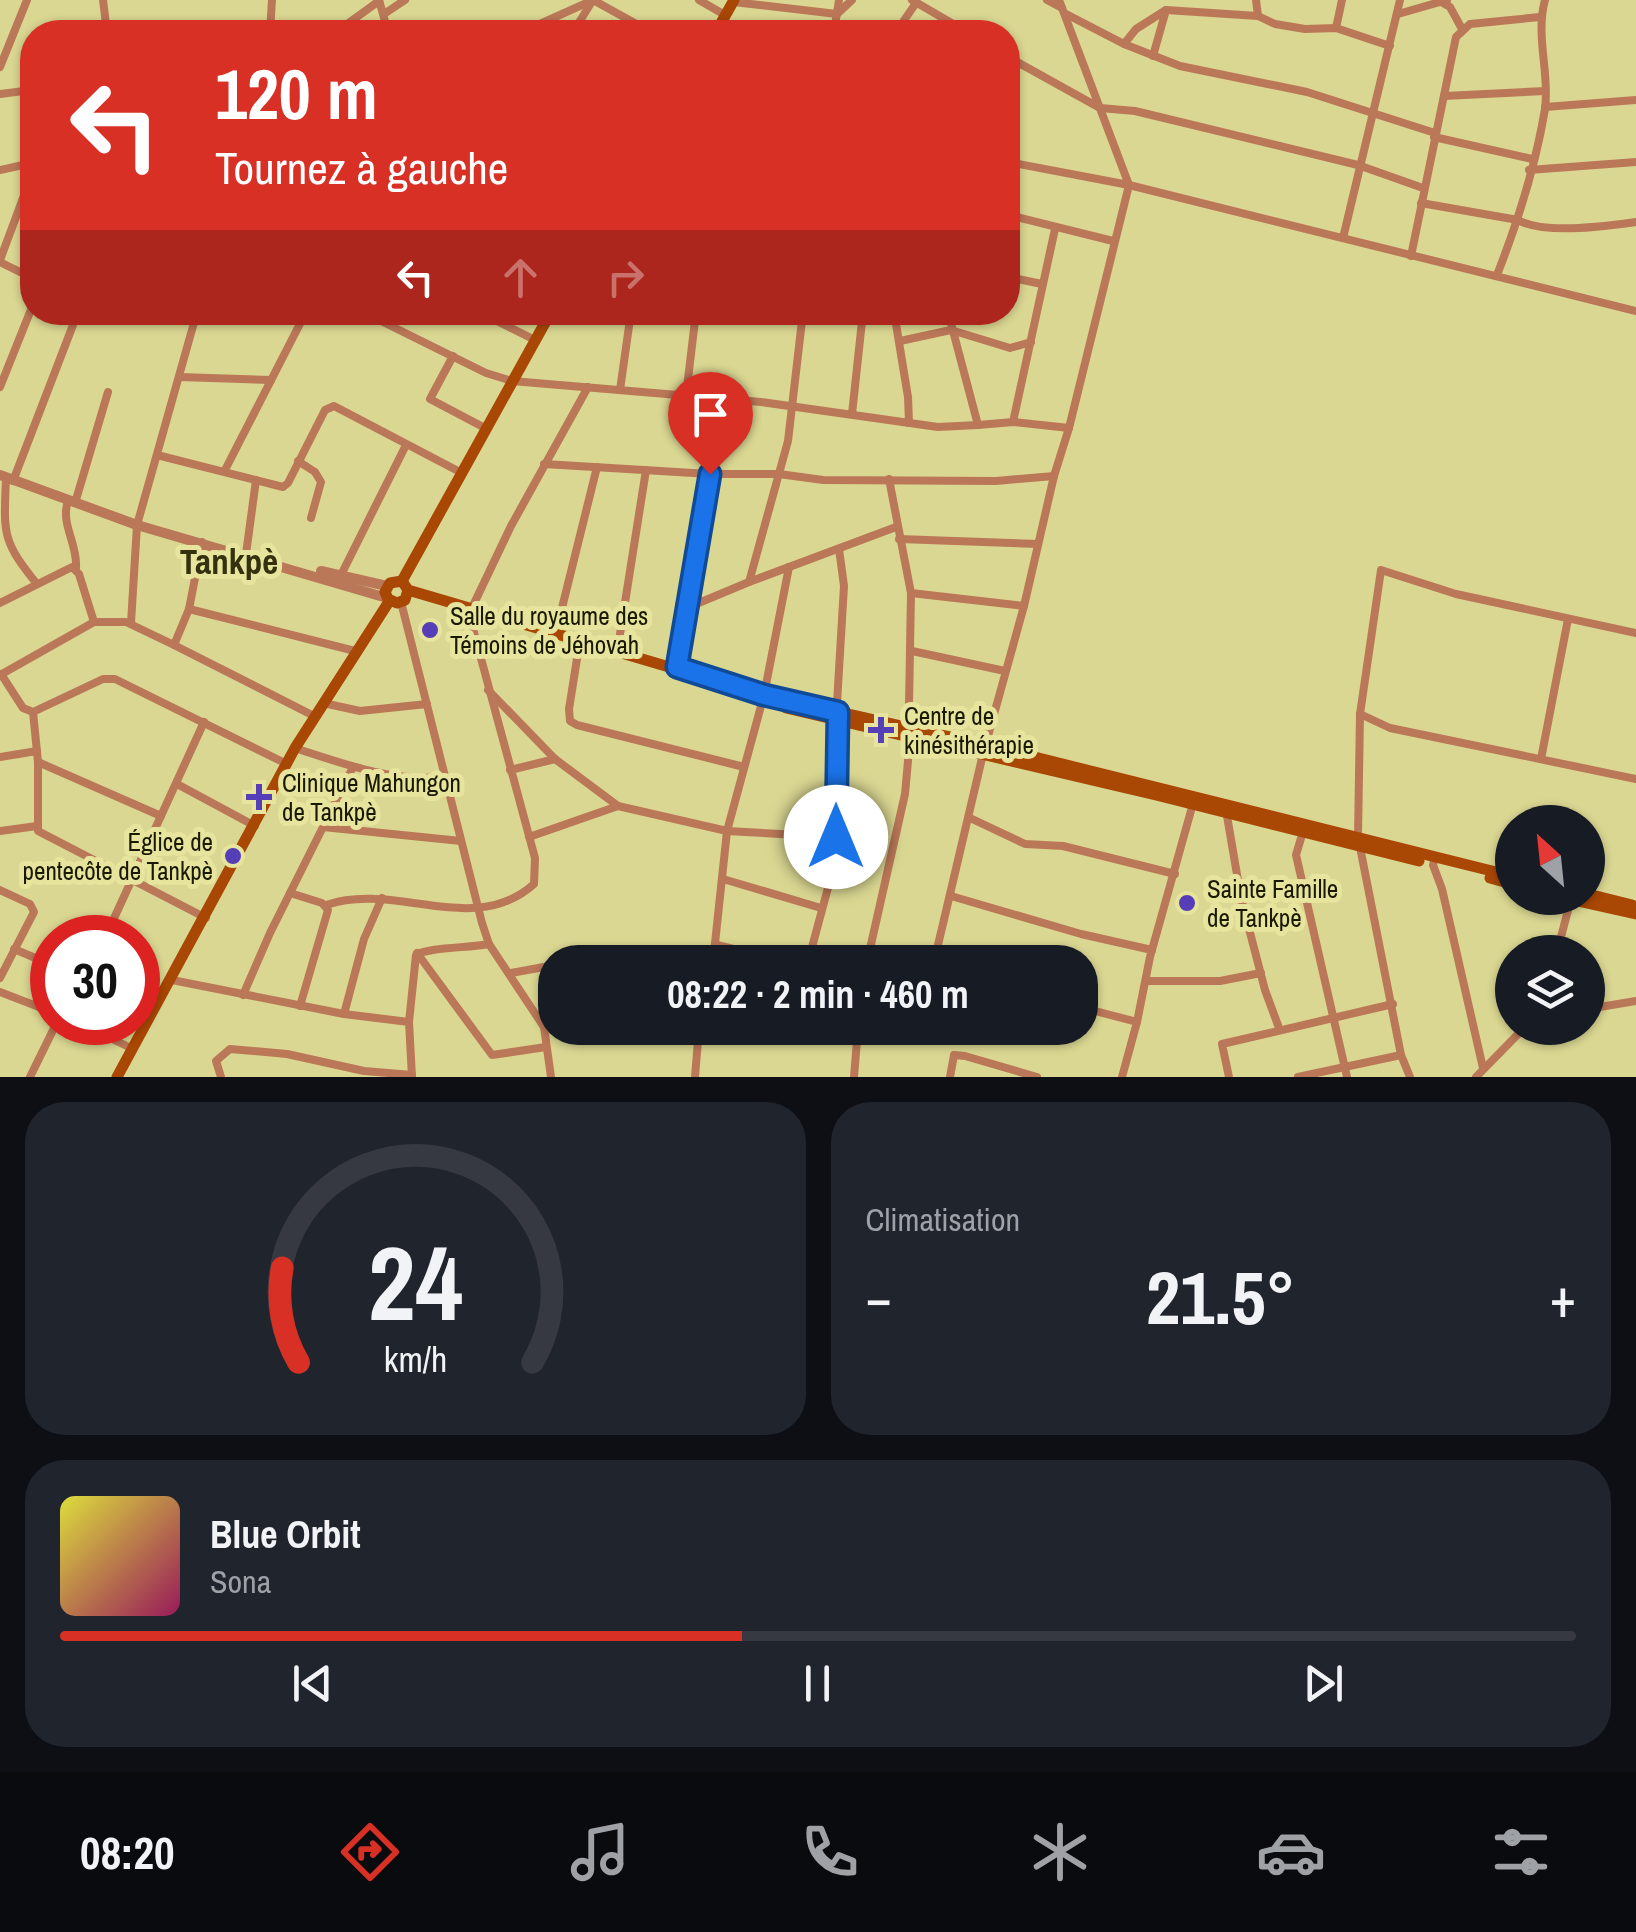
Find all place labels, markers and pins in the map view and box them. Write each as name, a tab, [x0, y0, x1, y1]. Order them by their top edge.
pin	[668, 372, 753, 475]
place label: Salle du royaume des Témoins de Jéhovah	[450, 599, 648, 662]
marker: Salle du royaume des Témoins de Jéhovah	[419, 619, 441, 641]
place label: Centre de kinésithérapie	[904, 699, 1034, 762]
marker: Centre de kinésithérapie	[868, 717, 894, 743]
place label: Clinique Mahungon de Tankpè	[282, 766, 461, 829]
marker: Clinique Mahungon de Tankpè	[246, 784, 272, 810]
place label: Églice de pentecôte de Tankpè	[23, 825, 213, 888]
marker: Églice de pentecôte de Tankpè	[222, 845, 244, 867]
place label: Sainte Famille de Tankpè	[1207, 872, 1338, 935]
marker: Sainte Famille de Tankpè	[1176, 892, 1198, 914]

